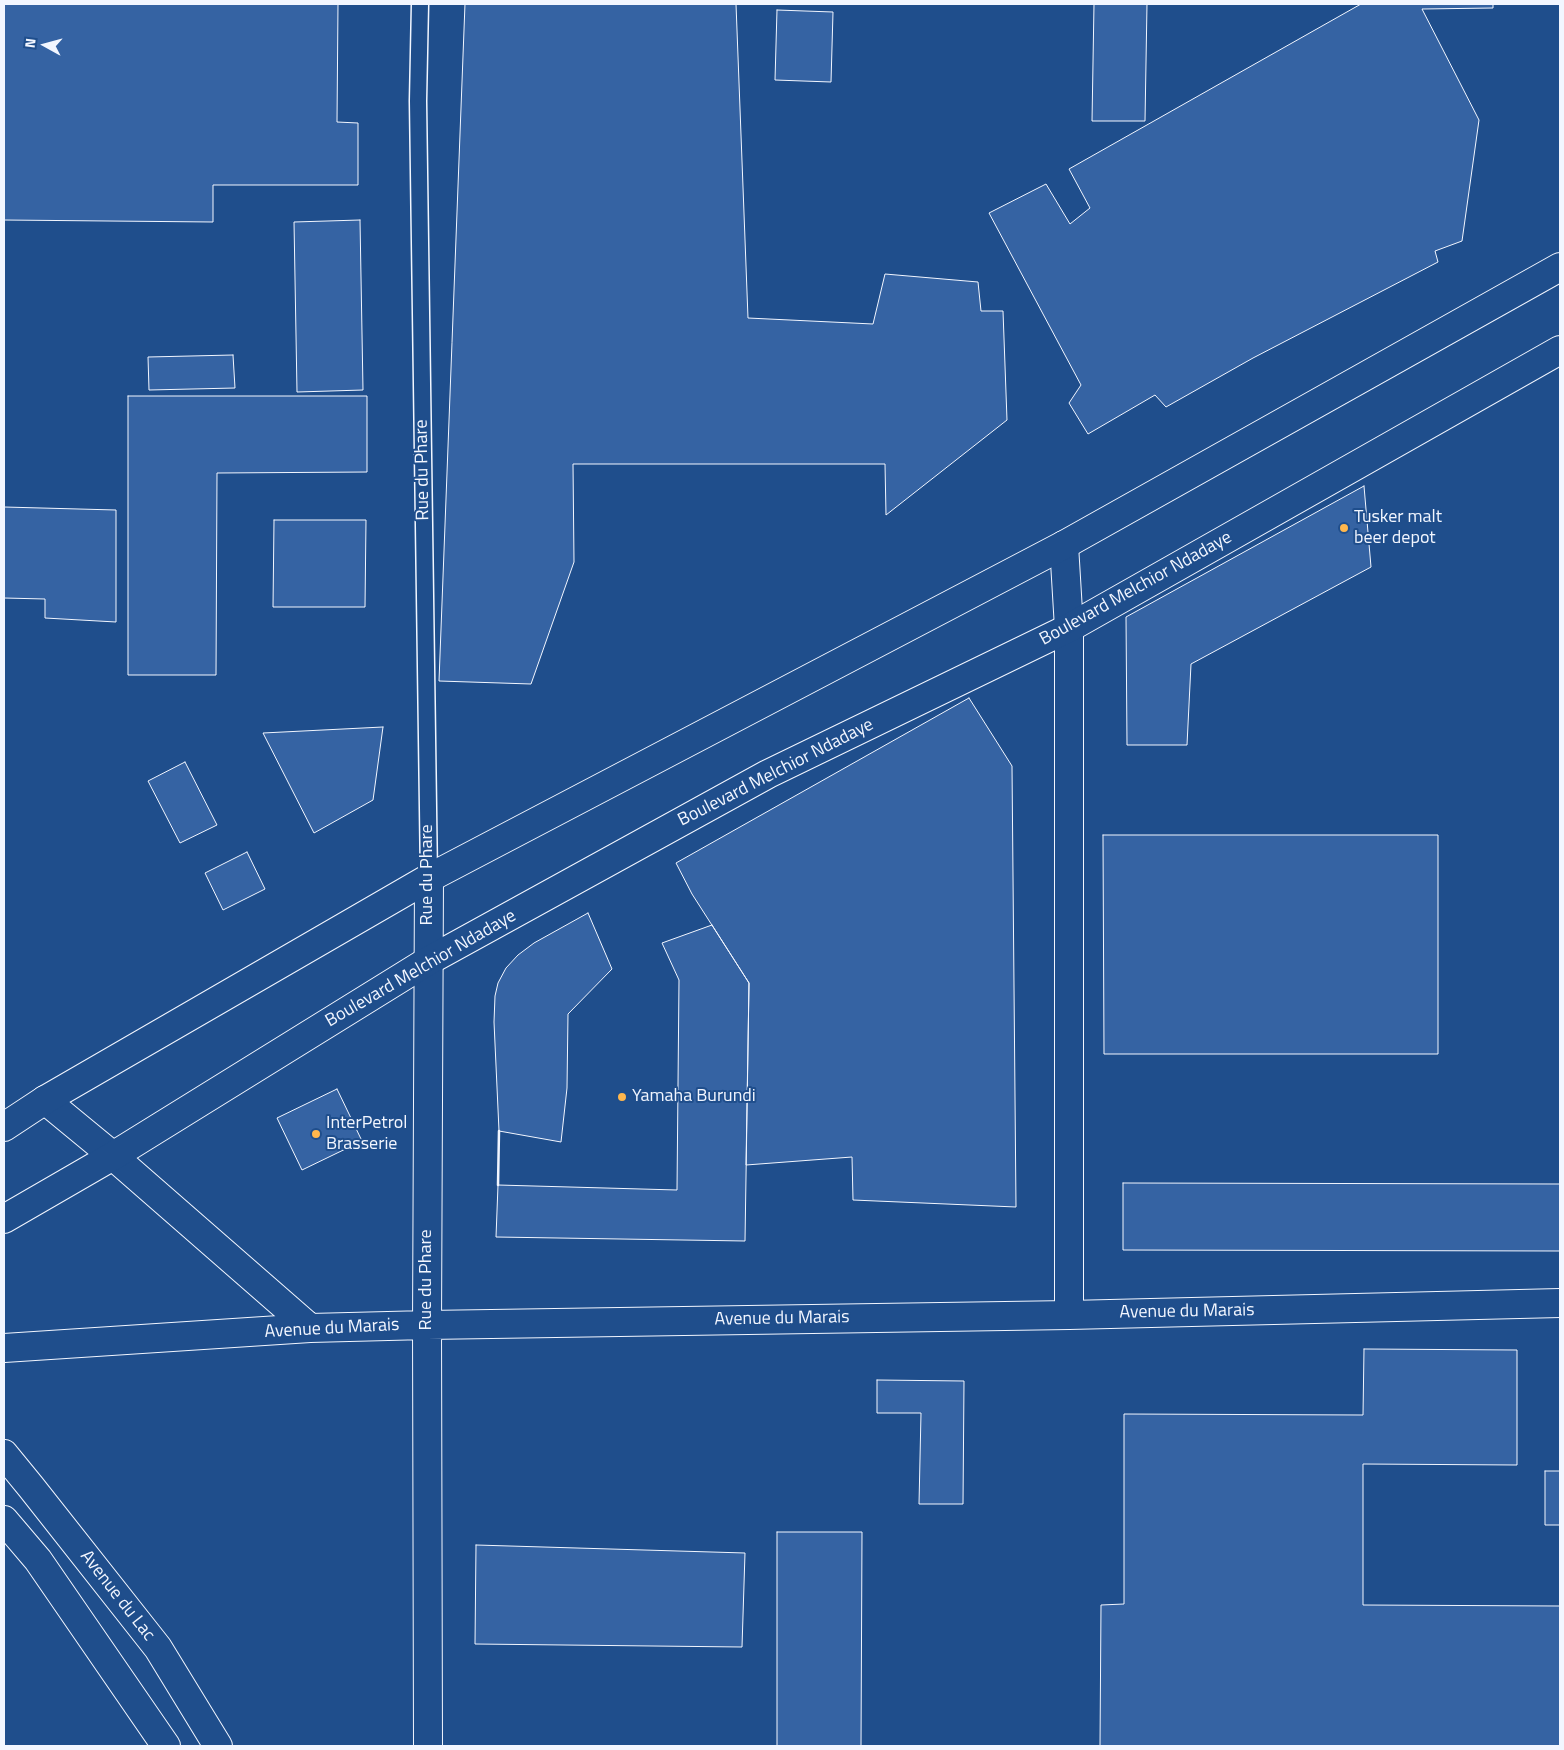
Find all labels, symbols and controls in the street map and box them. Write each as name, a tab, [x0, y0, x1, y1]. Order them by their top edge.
north arrow	[20, 20, 70, 70]
text: N	[19, 37, 41, 49]
street label: Rue du Phare	[411, 419, 435, 521]
place label: Tusker malt beer depot	[1354, 507, 1442, 550]
marker: Tusker malt beer depot	[1338, 522, 1350, 534]
street label: Boulevard Melchior Ndadaye	[1036, 527, 1236, 651]
street label: Boulevard Melchior Ndadaye	[675, 714, 877, 832]
street label: Rue du Phare	[417, 824, 439, 926]
street label: Boulevard Melchior Ndadaye	[322, 906, 520, 1032]
place label: Yamaha Burundi	[632, 1086, 756, 1108]
marker: Yamaha Burundi	[616, 1091, 628, 1103]
place label: InterPetrol Brasserie	[326, 1113, 407, 1156]
marker: InterPetrol Brasserie	[310, 1128, 322, 1140]
street label: Rue du Phare	[416, 1229, 438, 1331]
street label: Avenue du Marais	[1119, 1300, 1255, 1324]
street label: Avenue du Marais	[714, 1307, 850, 1331]
street label: Avenue du Marais	[264, 1315, 400, 1343]
street label: Avenue du Lac	[75, 1546, 159, 1646]

